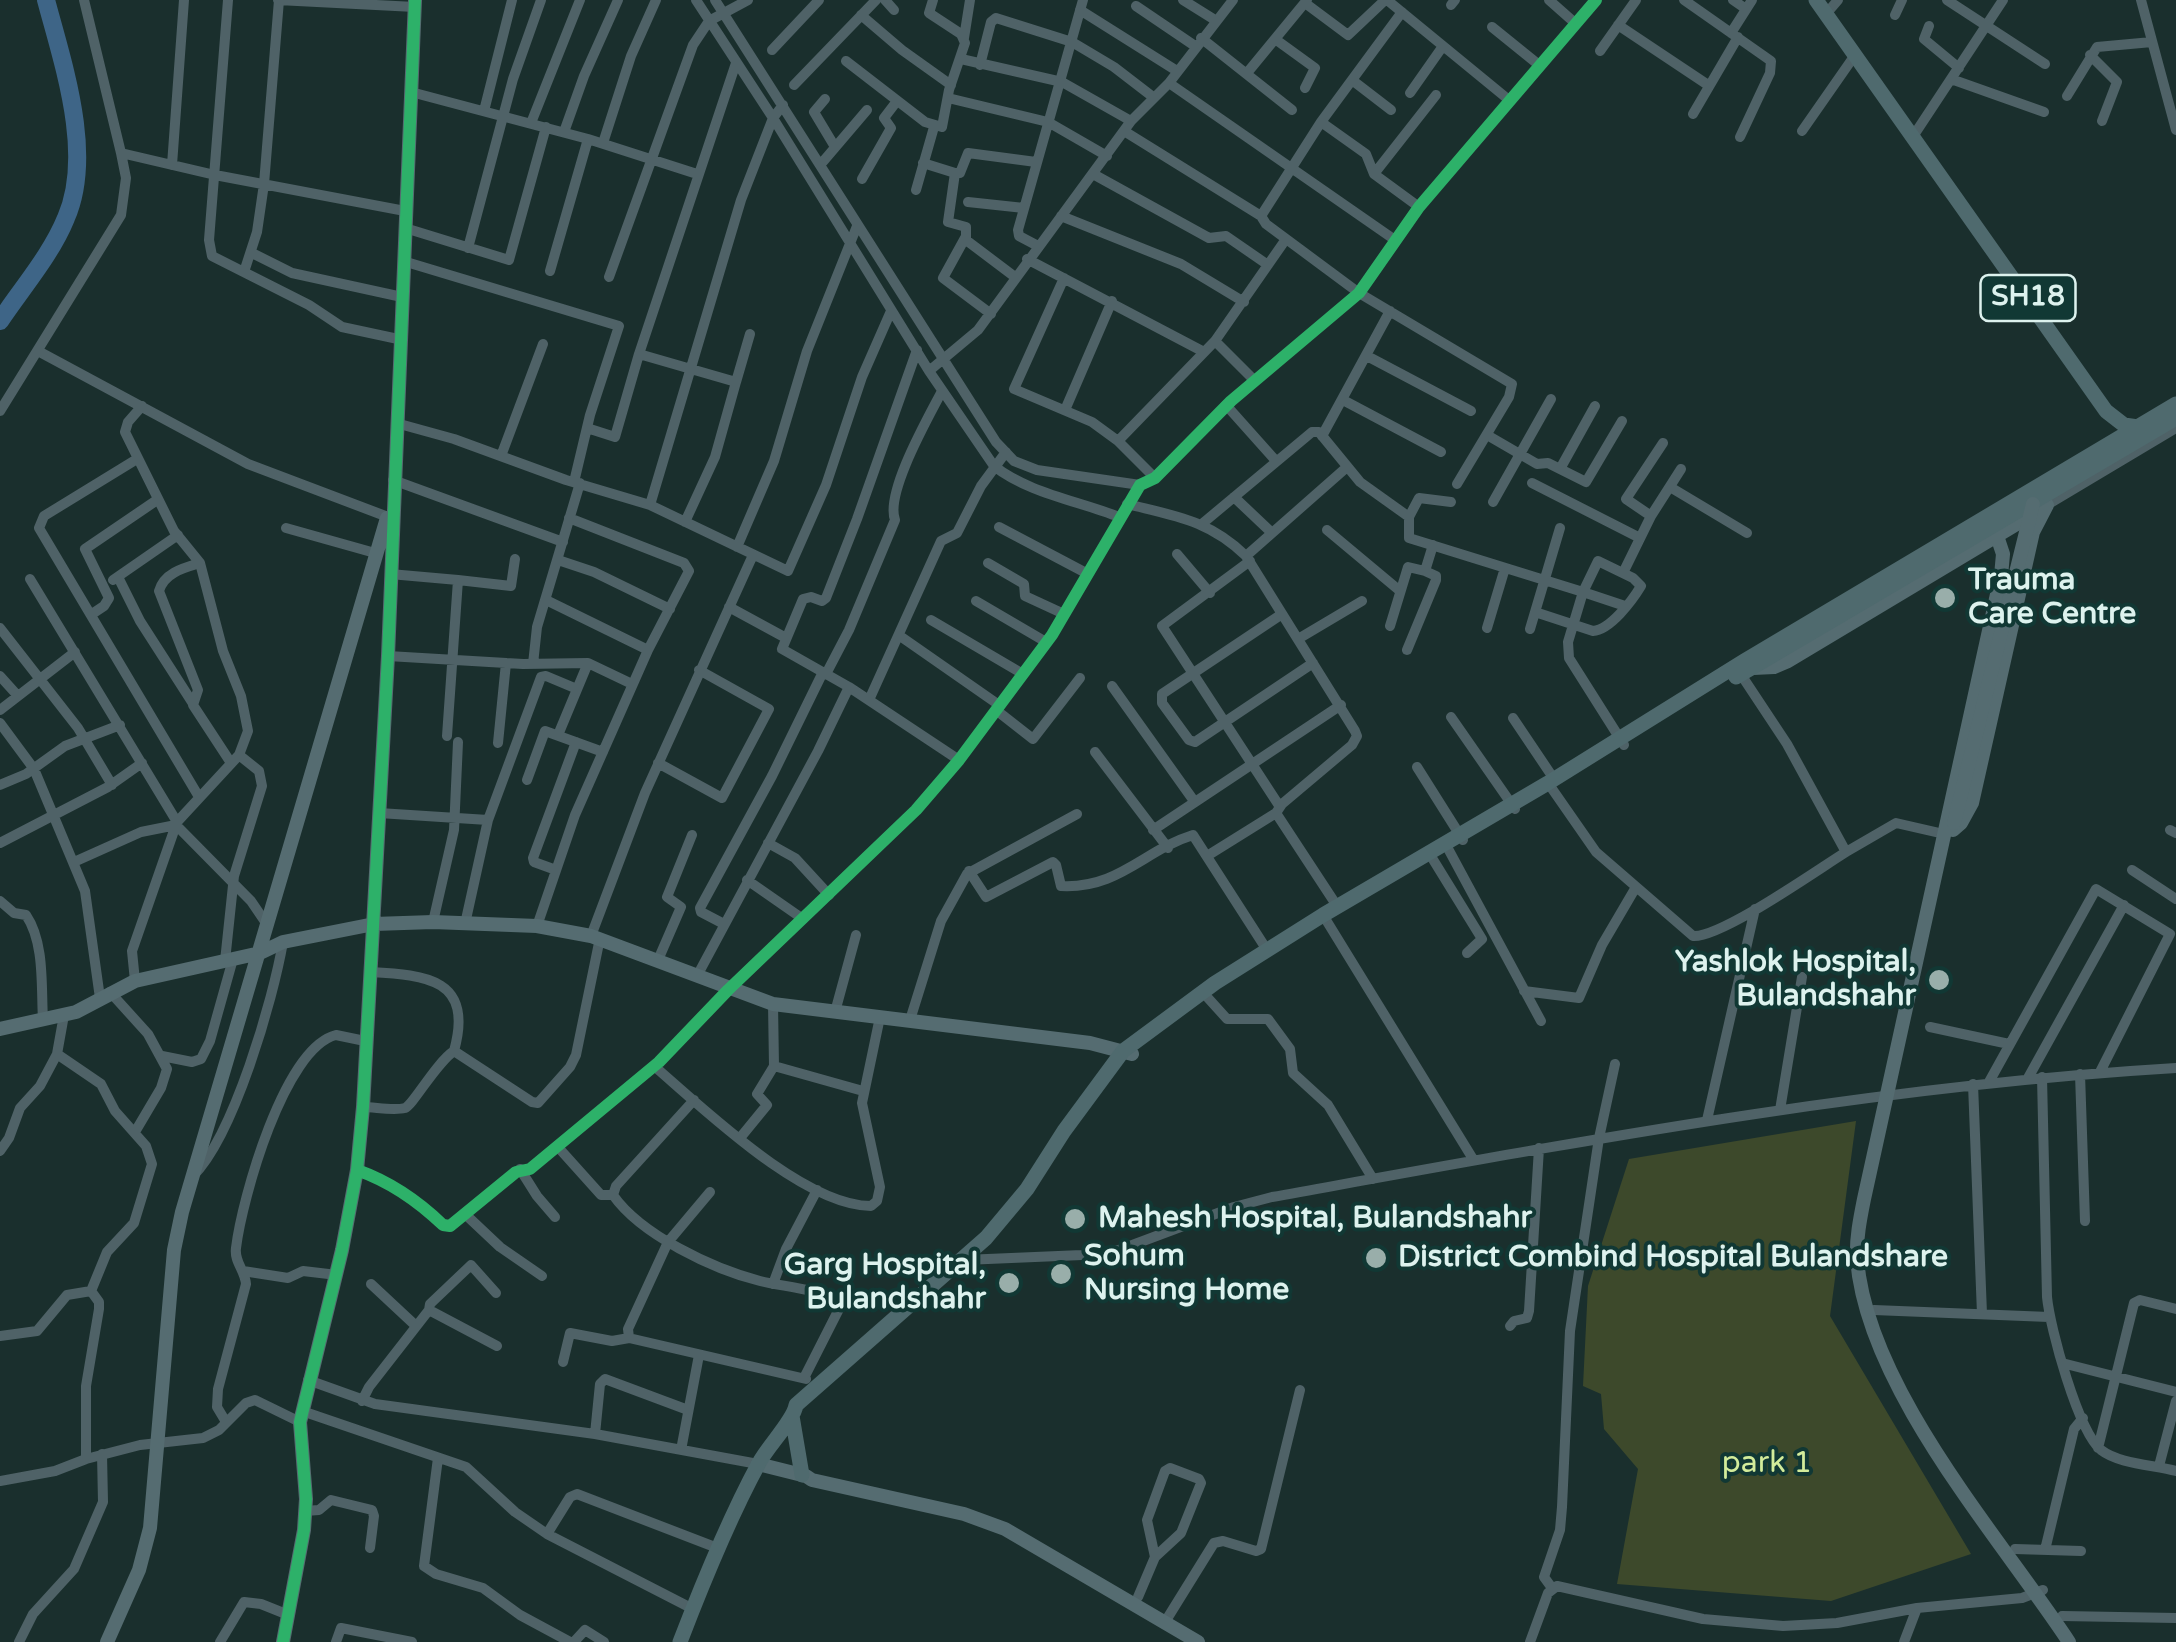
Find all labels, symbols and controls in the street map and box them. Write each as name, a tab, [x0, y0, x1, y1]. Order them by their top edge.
road number: SH18	[1980, 275, 2076, 321]
place label: Trauma Care Centre	[1968, 563, 2136, 634]
marker: Trauma Care Centre	[1932, 585, 1958, 611]
place label: Yashlok Hospital, Bulandshahr	[1675, 945, 1916, 1016]
marker: Yashlok Hospital, Bulandshahr	[1926, 967, 1952, 993]
place label: Mahesh Hospital, Bulandshahr	[1098, 1201, 1532, 1237]
marker: Mahesh Hospital, Bulandshahr	[1062, 1206, 1088, 1232]
place label: Sohum Nursing Home	[1084, 1239, 1289, 1310]
place label: District Combind Hospital Bulandshare	[1398, 1240, 1948, 1276]
marker: District Combind Hospital Bulandshare	[1363, 1245, 1389, 1271]
place label: Garg Hospital, Bulandshahr	[784, 1248, 986, 1318]
marker: Sohum Nursing Home	[1048, 1261, 1074, 1287]
marker: Garg Hospital, Bulandshahr	[996, 1270, 1022, 1296]
park label: park 1	[1722, 1446, 1812, 1482]

